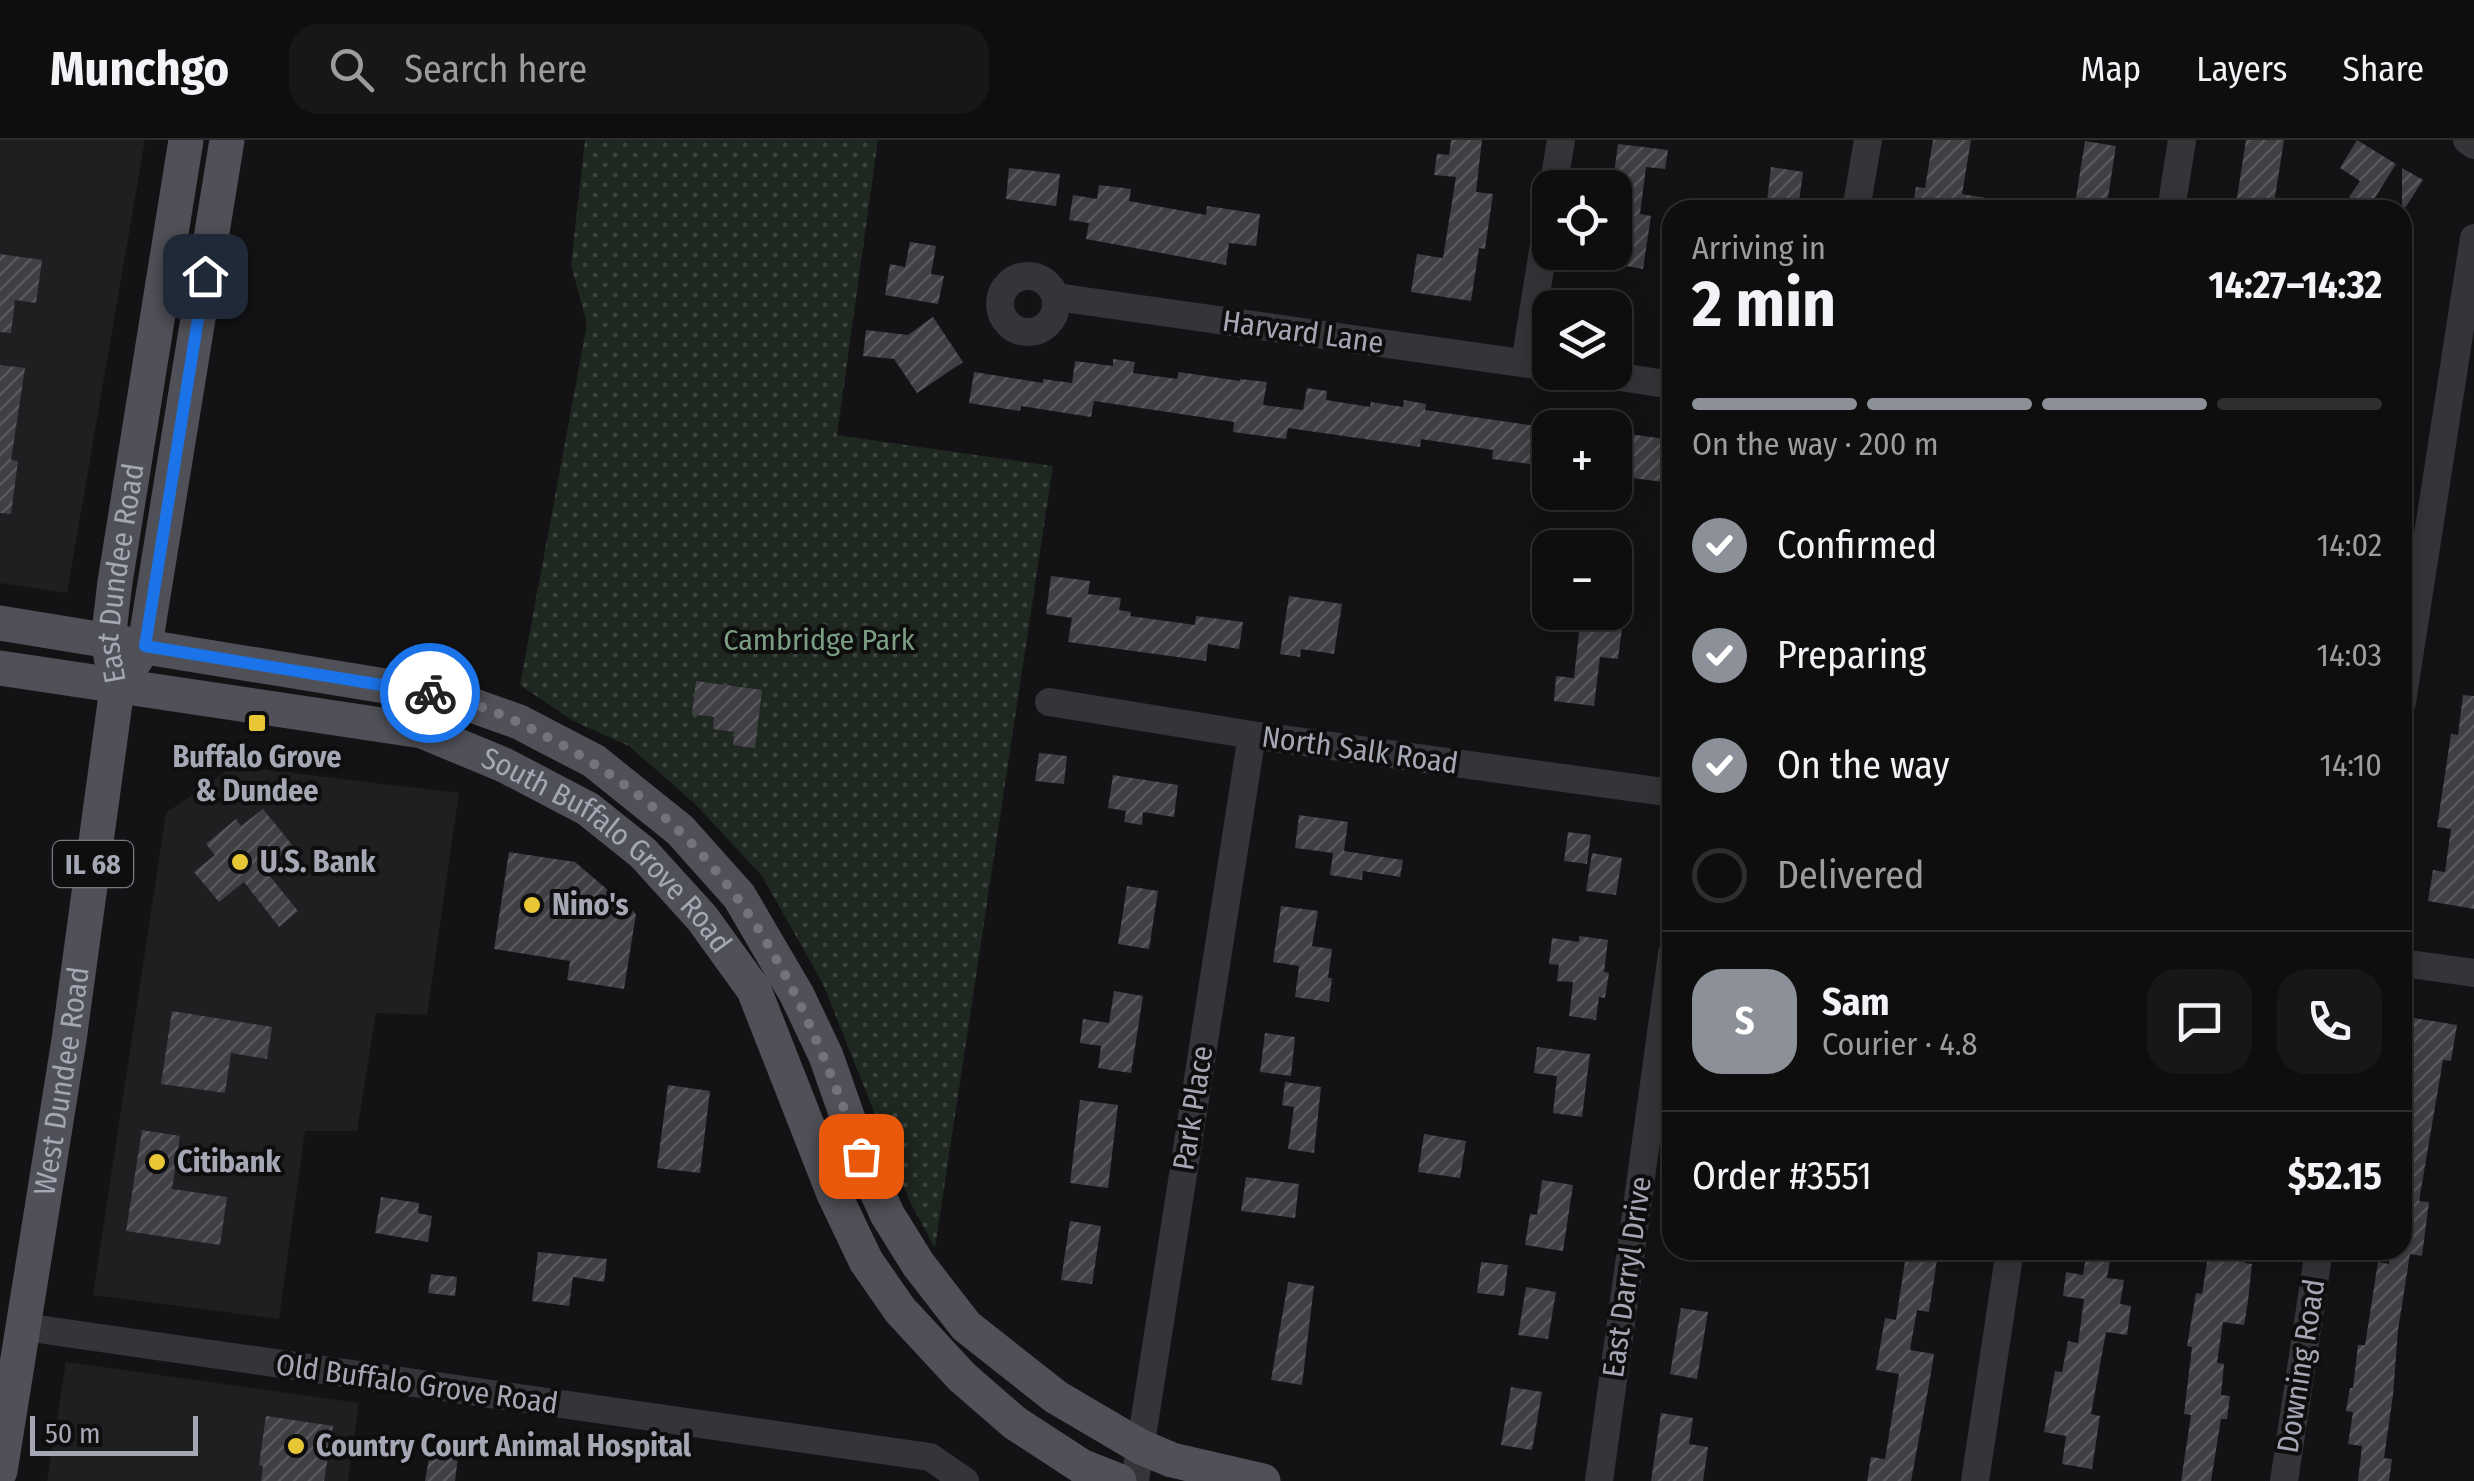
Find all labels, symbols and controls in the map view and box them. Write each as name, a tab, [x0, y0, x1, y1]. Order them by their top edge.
search box	[289, 24, 989, 114]
text: Munchgo	[50, 40, 229, 98]
icon: search	[324, 42, 379, 97]
text: Search here	[404, 46, 587, 92]
text: Map	[2081, 48, 2141, 90]
text: Layers	[2196, 48, 2288, 90]
text: Share	[2343, 48, 2424, 90]
map controls	[1532, 170, 1632, 630]
button: locate	[1532, 170, 1632, 270]
text: Arriving in	[1692, 229, 1826, 267]
pin	[163, 234, 248, 319]
icon: home	[178, 249, 233, 304]
text: 14:27–14:32	[2209, 262, 2382, 308]
text: 2 min	[1692, 265, 1836, 343]
button: layers	[1532, 290, 1632, 390]
street label: Harvard Lane	[1220, 303, 1386, 361]
button: +	[1532, 410, 1632, 510]
text: On the way · 200 m	[1692, 425, 1939, 463]
street label: East Dundee Road	[90, 461, 152, 686]
icon: check	[1692, 518, 1747, 573]
text: Confirmed	[1777, 522, 1937, 568]
text: 14:02	[2317, 526, 2382, 564]
button: −	[1532, 530, 1632, 630]
park label: Cambridge Park	[723, 622, 915, 658]
icon: check	[1692, 628, 1747, 683]
text: Preparing	[1777, 632, 1926, 678]
text: 14:03	[2316, 636, 2382, 674]
courier	[380, 643, 480, 743]
icon: bike	[403, 666, 458, 721]
marker: Buffalo Grove & Dundee	[246, 712, 268, 734]
street label: North Salk Road	[1260, 718, 1460, 782]
icon: check	[1692, 738, 1747, 793]
place label: Buffalo Grove & Dundee	[172, 739, 342, 809]
street label: South Buffalo Grove Road	[476, 740, 739, 960]
text: On the way	[1777, 742, 1949, 788]
text: 14:10	[2319, 746, 2382, 784]
road number: IL 68	[53, 841, 133, 887]
place label: U.S. Bank	[260, 844, 376, 880]
marker: U.S. Bank	[229, 851, 251, 873]
text: Delivered	[1777, 852, 1924, 898]
place label: Nino's	[552, 887, 629, 923]
marker: Nino's	[521, 894, 543, 916]
street label: West Dundee Road	[26, 964, 97, 1198]
button: chat	[2147, 969, 2252, 1074]
button: phone	[2277, 969, 2382, 1074]
text: Sam	[1822, 979, 1890, 1025]
text: S	[1735, 998, 1754, 1044]
text: Courier · 4.8	[1822, 1025, 1978, 1063]
street label: Park Place	[1165, 1043, 1221, 1173]
pin	[819, 1114, 904, 1199]
icon: bag	[834, 1129, 889, 1184]
place label: Citibank	[177, 1144, 281, 1180]
marker: Citibank	[146, 1151, 168, 1173]
text: Order #3551	[1692, 1153, 1872, 1199]
text: $52.15	[2288, 1153, 2382, 1199]
street label: East Darryl Drive	[1595, 1174, 1659, 1380]
street label: Downing Road	[2270, 1277, 2332, 1455]
street label: Old Buffalo Grove Road	[274, 1346, 560, 1422]
scale bar	[30, 1411, 198, 1456]
text: 50 m	[45, 1417, 101, 1450]
place label: Country Court Animal Hospital	[316, 1428, 692, 1464]
marker: Country Court Animal Hospital	[285, 1435, 307, 1457]

